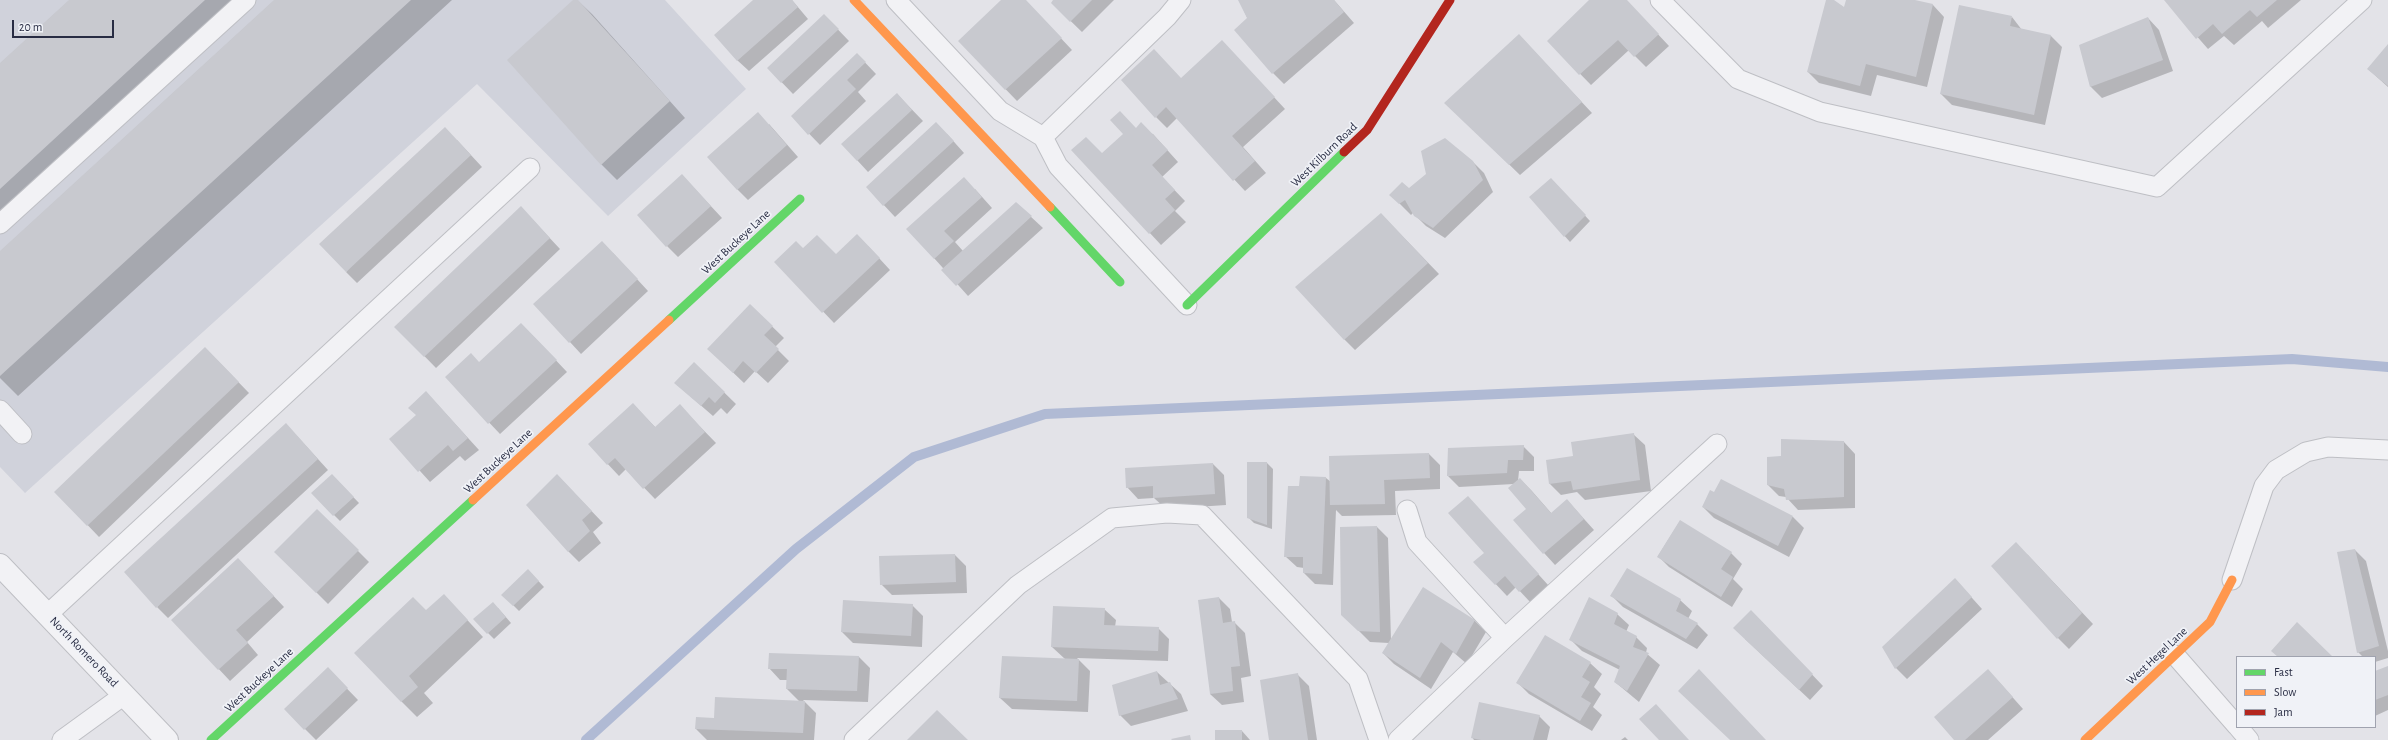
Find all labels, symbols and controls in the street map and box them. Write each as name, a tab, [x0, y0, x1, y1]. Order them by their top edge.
scale bar	[14, 12, 116, 38]
text: 20 m	[19, 21, 42, 33]
street label: West Kilburn Road	[1288, 120, 1360, 190]
street label: West Buckeye Lane	[699, 207, 773, 277]
street label: West Buckeye Lane	[461, 426, 535, 496]
street label: North Romero Road	[47, 614, 121, 690]
street label: West Hegel Lane	[2124, 624, 2190, 688]
street label: West Buckeye Lane	[222, 645, 296, 715]
legend	[2236, 656, 2376, 728]
text: Fast	[2274, 666, 2293, 678]
text: Slow	[2274, 686, 2296, 698]
text: Jam	[2274, 706, 2293, 718]

